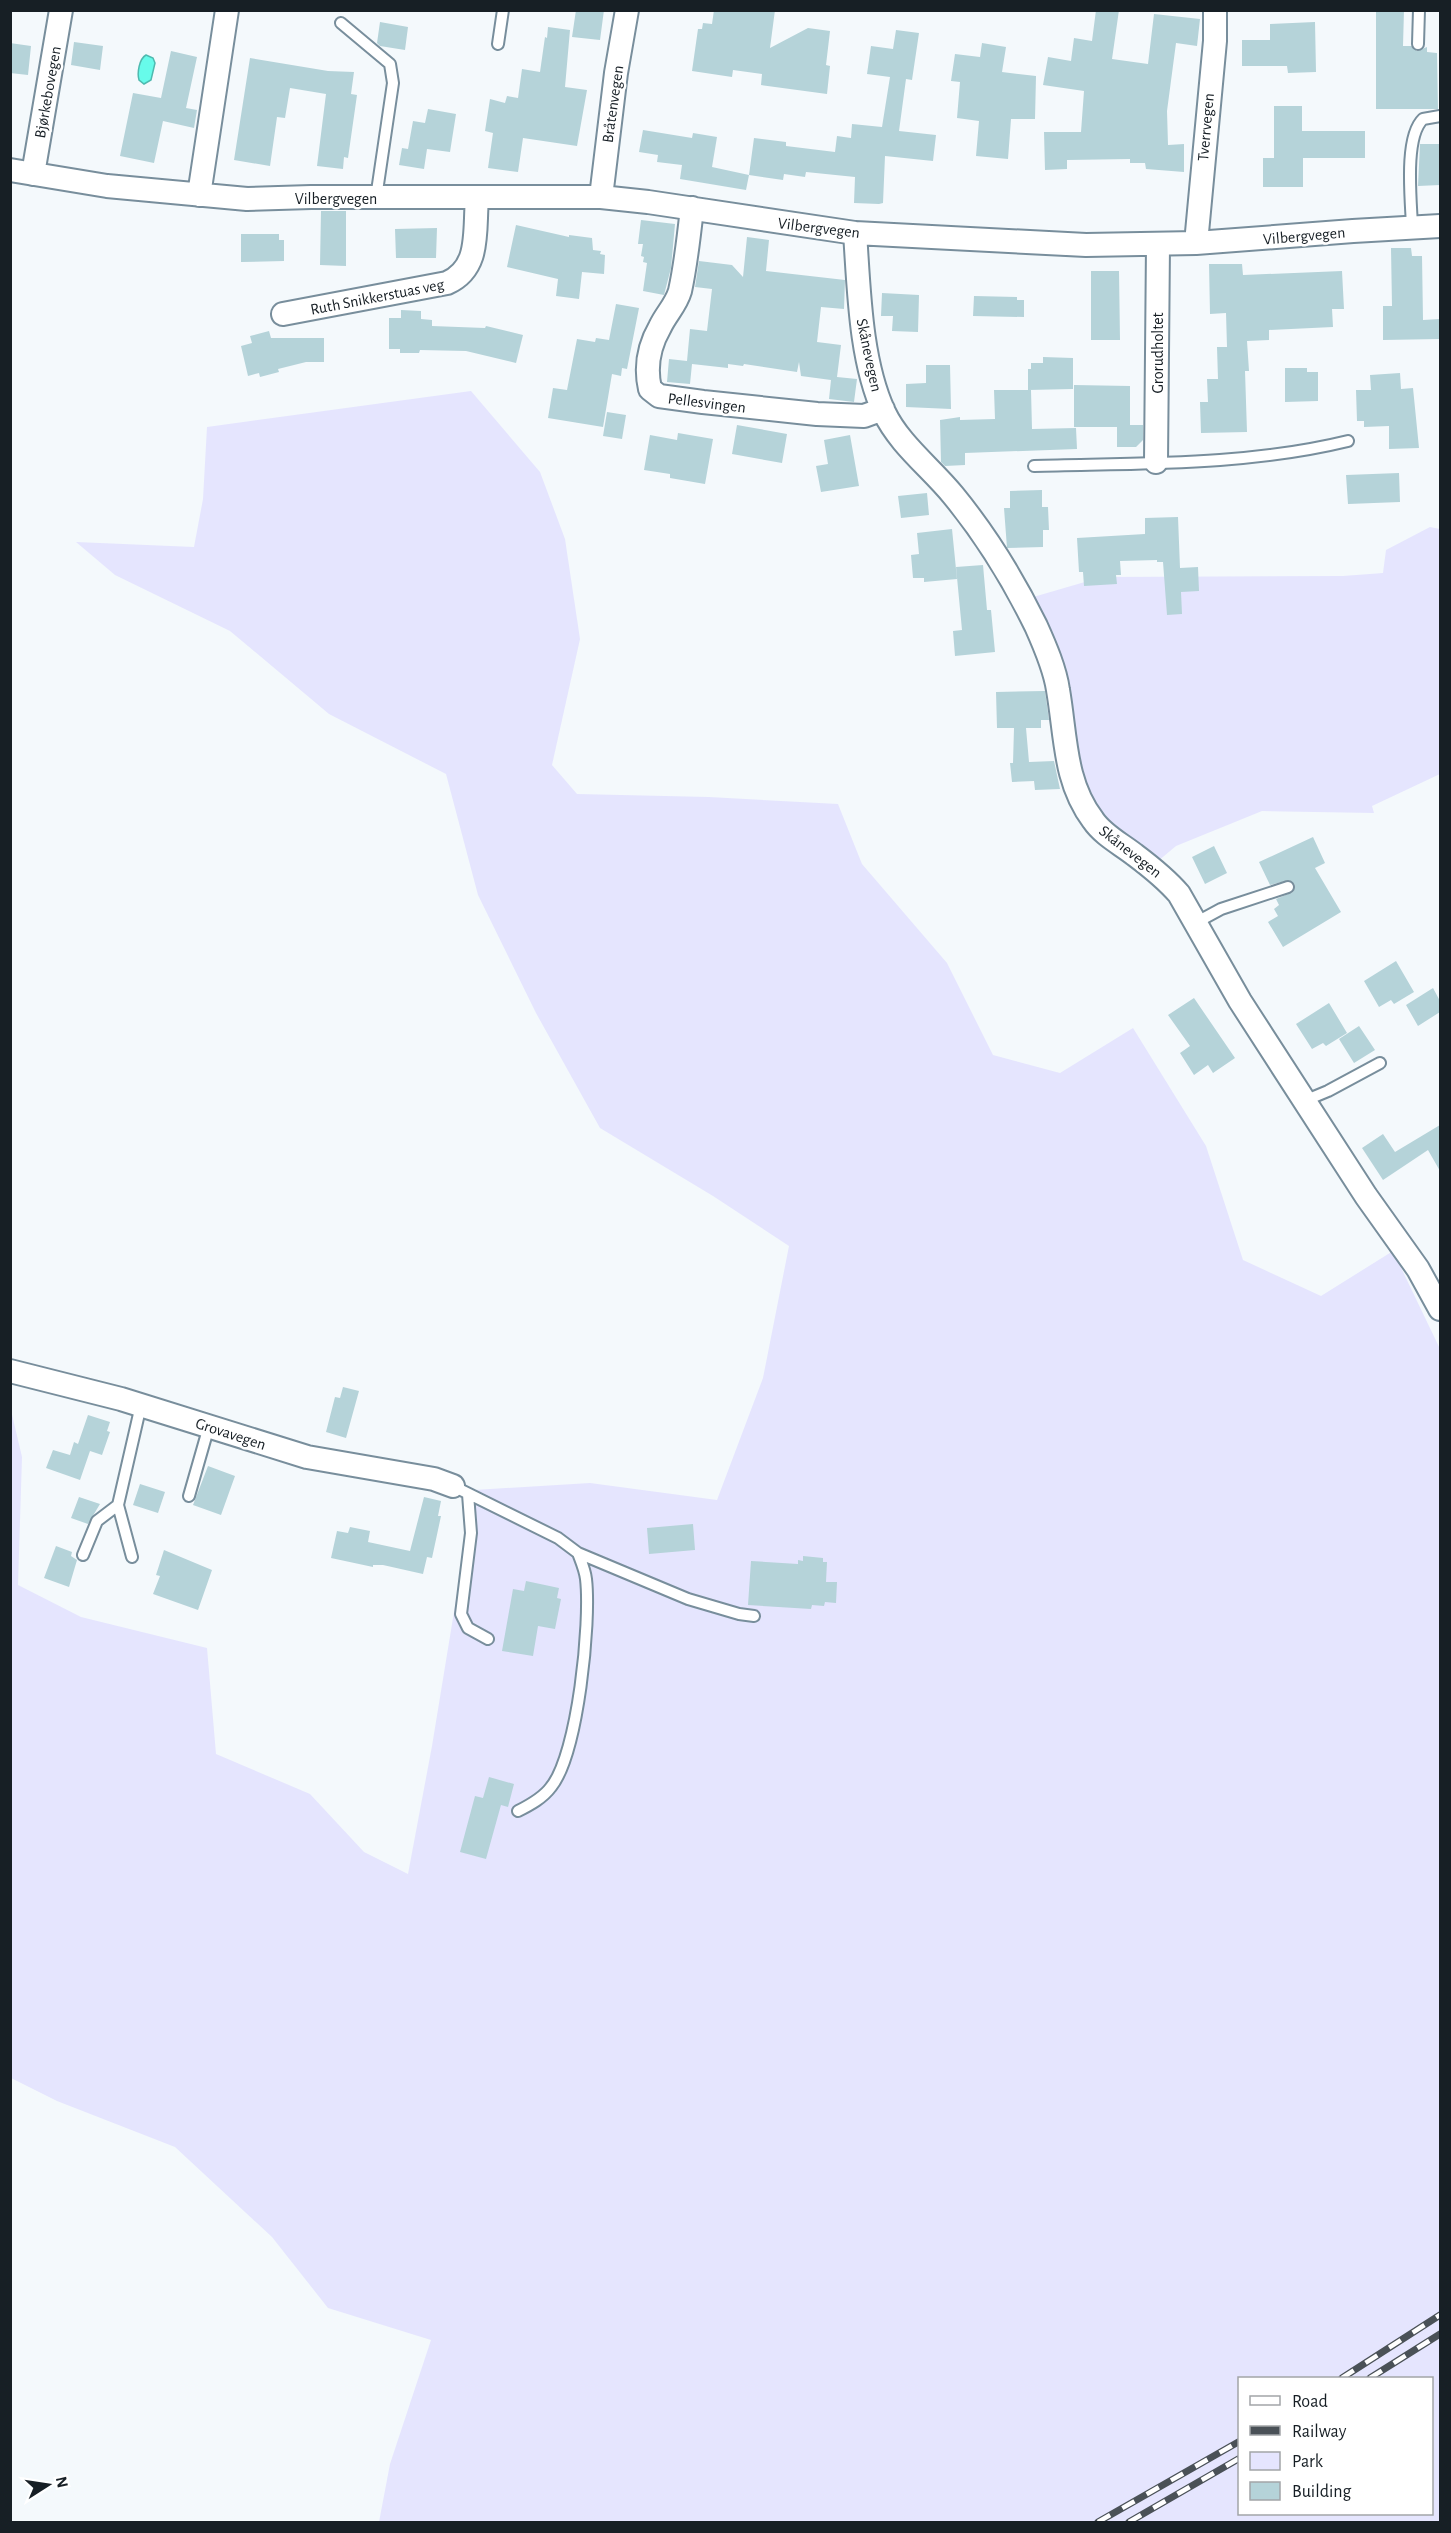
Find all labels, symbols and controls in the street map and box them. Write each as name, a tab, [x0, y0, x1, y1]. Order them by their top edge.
street label: Bjørkebovegen	[32, 45, 65, 140]
street label: Bråtenvegen	[600, 64, 626, 144]
street label: Tverrvegen	[1195, 92, 1217, 162]
street label: Vilbergvegen	[295, 191, 377, 207]
street label: Vilbergvegen	[777, 215, 861, 241]
street label: Vilbergvegen	[1262, 224, 1346, 248]
street label: Ruth Snikkerstuas veg	[309, 276, 446, 318]
street label: Grorudholtet	[1150, 312, 1166, 394]
street label: Skånevegen	[853, 317, 885, 393]
street label: Pellesvingen	[667, 390, 747, 416]
street label: Skånevegen	[1096, 823, 1165, 881]
street label: Grovavegen	[194, 1415, 268, 1453]
legend	[1238, 2377, 1433, 2515]
text: Road	[1292, 2393, 1328, 2411]
text: Railway	[1292, 2423, 1347, 2441]
text: Park	[1292, 2453, 1324, 2471]
north arrow	[18, 2455, 78, 2515]
text: N	[53, 2475, 71, 2489]
text: Building	[1292, 2483, 1352, 2501]

